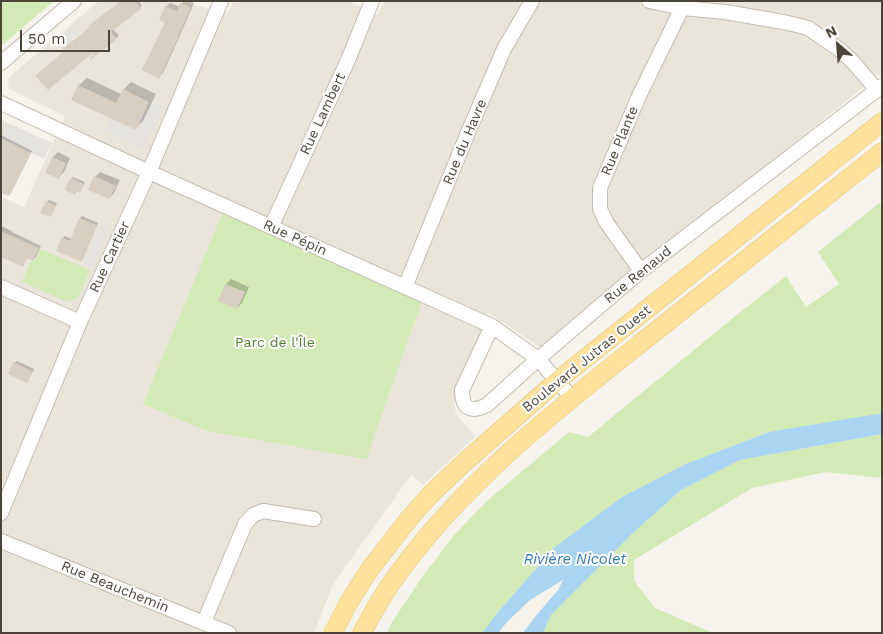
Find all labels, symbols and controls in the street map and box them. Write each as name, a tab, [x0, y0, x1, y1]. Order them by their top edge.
scale bar	[22, 20, 112, 52]
north arrow	[813, 20, 863, 70]
text: N	[823, 22, 839, 41]
text: 50 m	[28, 30, 65, 48]
street label: Rue Lambert	[297, 70, 349, 158]
street label: Rue du Havre	[439, 97, 491, 187]
street label: Rue Plante	[598, 104, 642, 178]
street label: Rue Pépin	[260, 216, 330, 260]
street label: Rue Cartier	[86, 219, 134, 295]
street label: Rue Renaud	[601, 243, 675, 307]
street label: Boulevard Jutras Ouest	[519, 302, 655, 416]
park label: Parc de l'Île	[235, 335, 315, 351]
water label: Rivière Nicolet	[524, 551, 626, 569]
street label: Rue Beauchemin	[59, 558, 171, 616]

